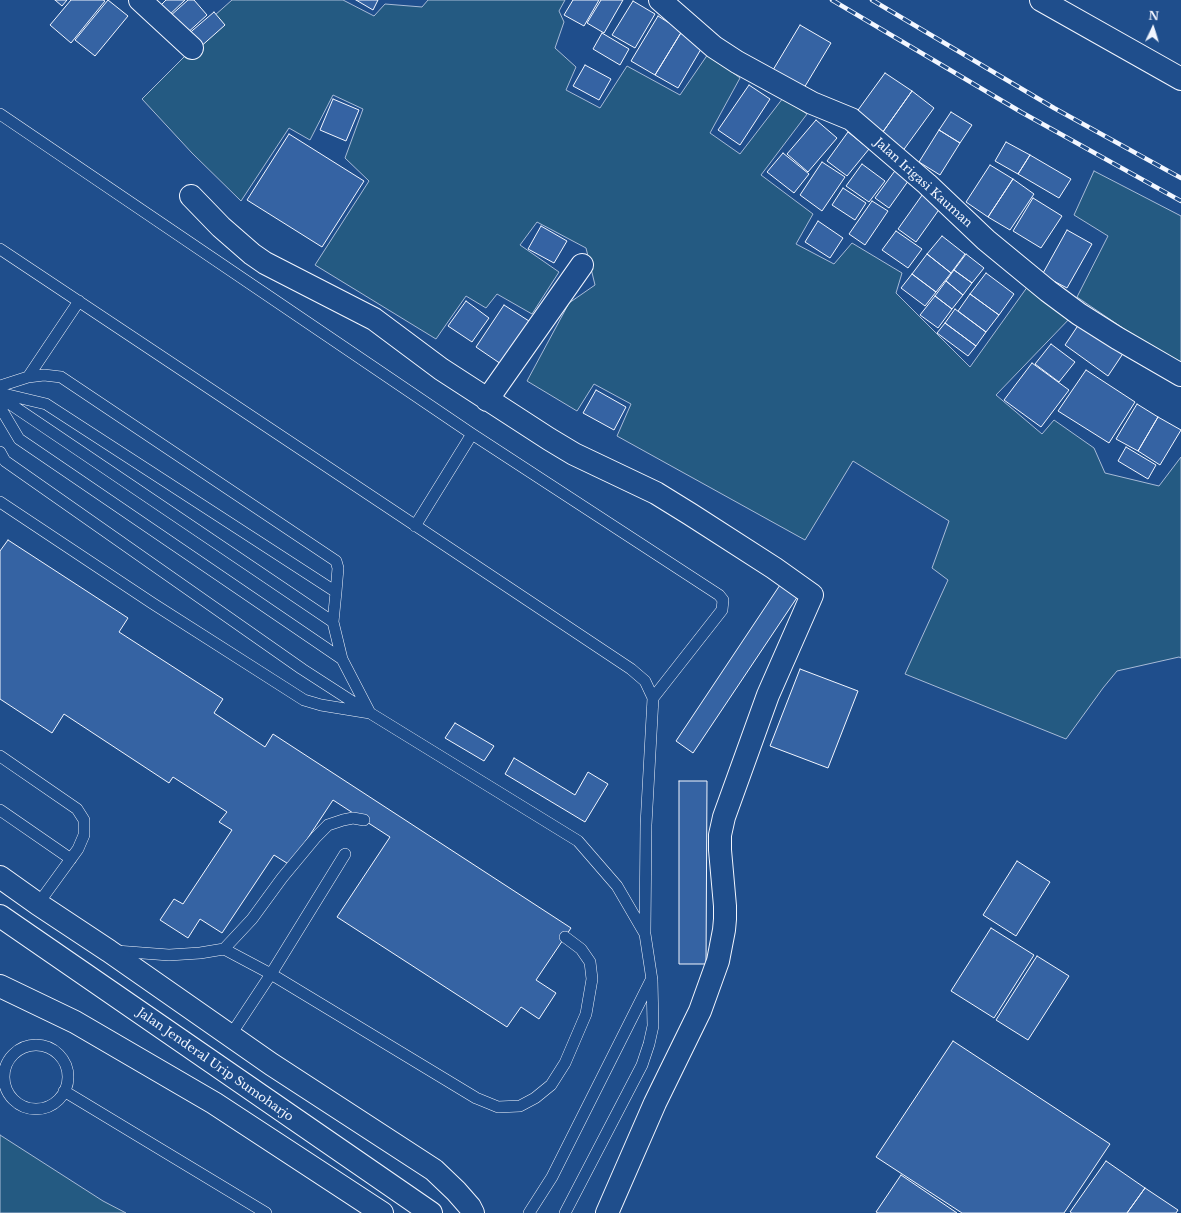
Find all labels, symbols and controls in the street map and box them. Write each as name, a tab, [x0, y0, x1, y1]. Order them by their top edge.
north arrow	[1133, 8, 1173, 48]
text: N	[1148, 9, 1159, 23]
street label: Jalan Irigasi Kauman	[871, 135, 975, 231]
street label: Jalan Jenderal Urip Sumoharjo	[134, 1005, 296, 1125]

